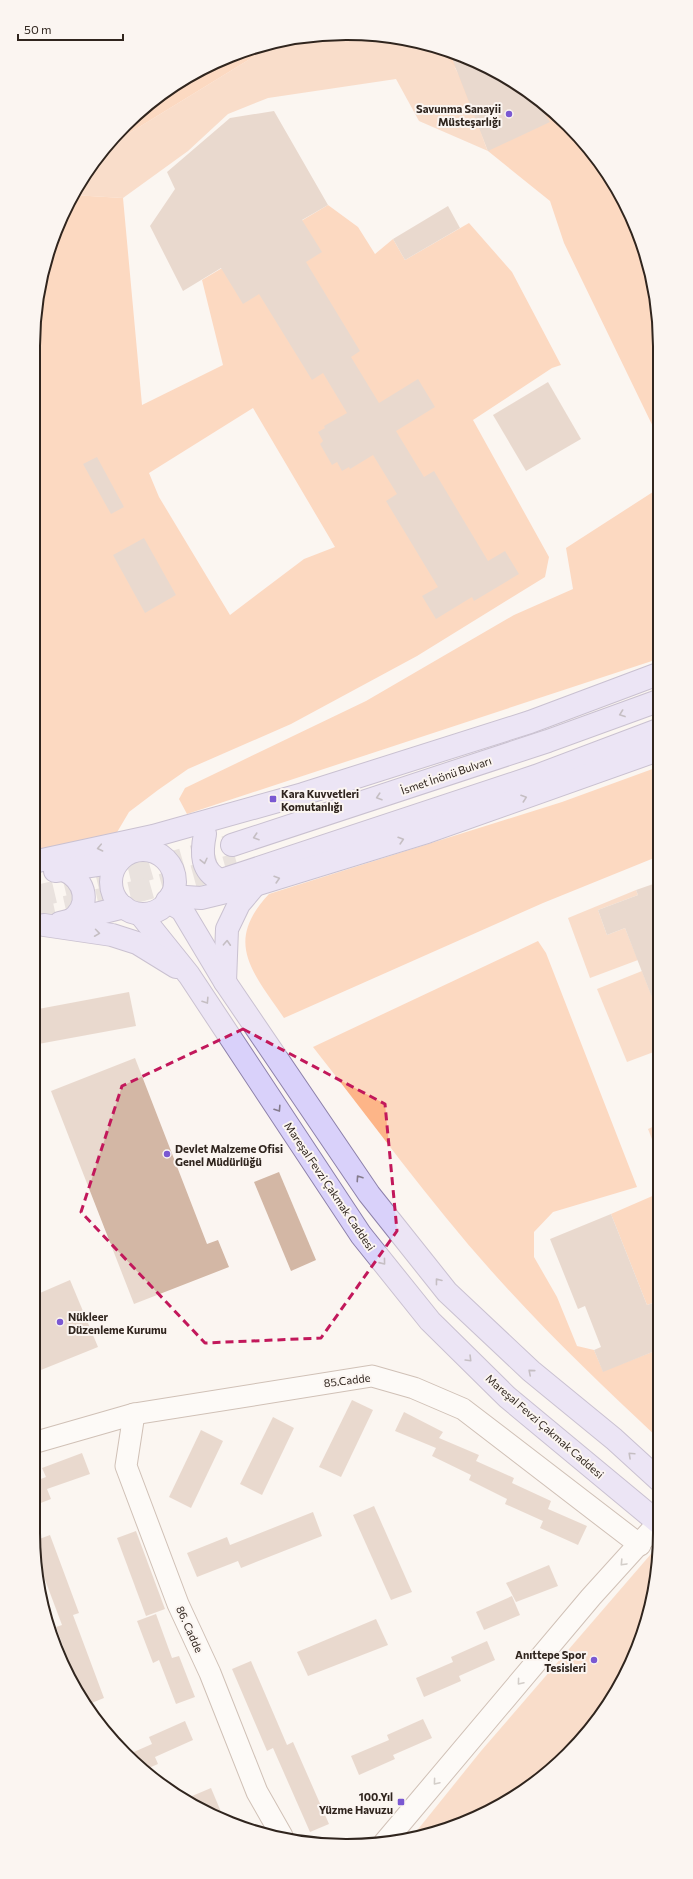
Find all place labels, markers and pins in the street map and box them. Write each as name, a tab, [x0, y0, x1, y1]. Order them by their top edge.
place label: Savunma Sanayii Müsteşarlığı	[416, 102, 501, 128]
marker: Savunma Sanayii Müsteşarlığı	[504, 109, 514, 119]
place label: Kara Kuvvetleri Komutanlığı	[281, 787, 359, 813]
marker: Kara Kuvvetleri Komutanlığı	[268, 794, 278, 804]
place label: Devlet Malzeme Ofisi Genel Müdürlüğü	[175, 1142, 283, 1168]
marker: Devlet Malzeme Ofisi Genel Müdürlüğü	[162, 1149, 172, 1159]
place label: Nükleer Düzenleme Kurumu	[68, 1310, 167, 1336]
marker: Nükleer Düzenleme Kurumu	[55, 1317, 65, 1327]
place label: Anıttepe Spor Tesisleri	[515, 1648, 586, 1674]
marker: Anıttepe Spor Tesisleri	[589, 1655, 599, 1665]
place label: 100.Yıl Yüzme Havuzu	[319, 1790, 393, 1816]
marker: 100.Yıl Yüzme Havuzu	[396, 1797, 406, 1807]

